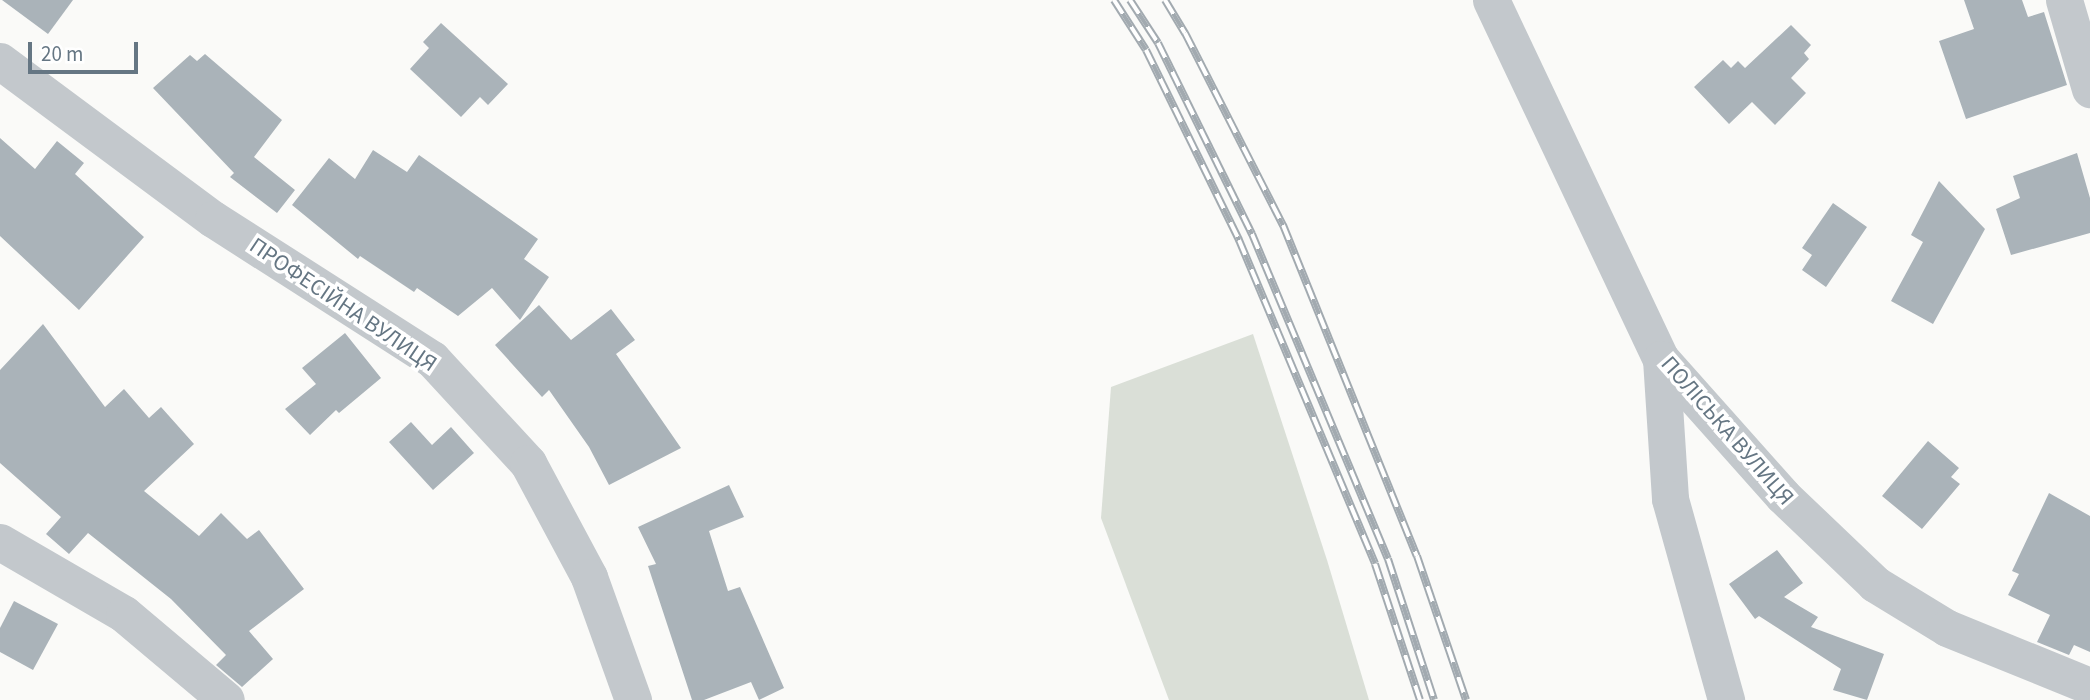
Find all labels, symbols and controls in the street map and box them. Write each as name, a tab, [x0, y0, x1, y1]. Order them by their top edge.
scale bar	[32, 28, 142, 72]
text: 20 m	[41, 39, 83, 69]
street label: ПРОФЕСІЙНА ВУЛИЦЯ	[244, 232, 442, 378]
street label: ПОЛІСЬКА ВУЛИЦЯ	[1655, 351, 1799, 511]

